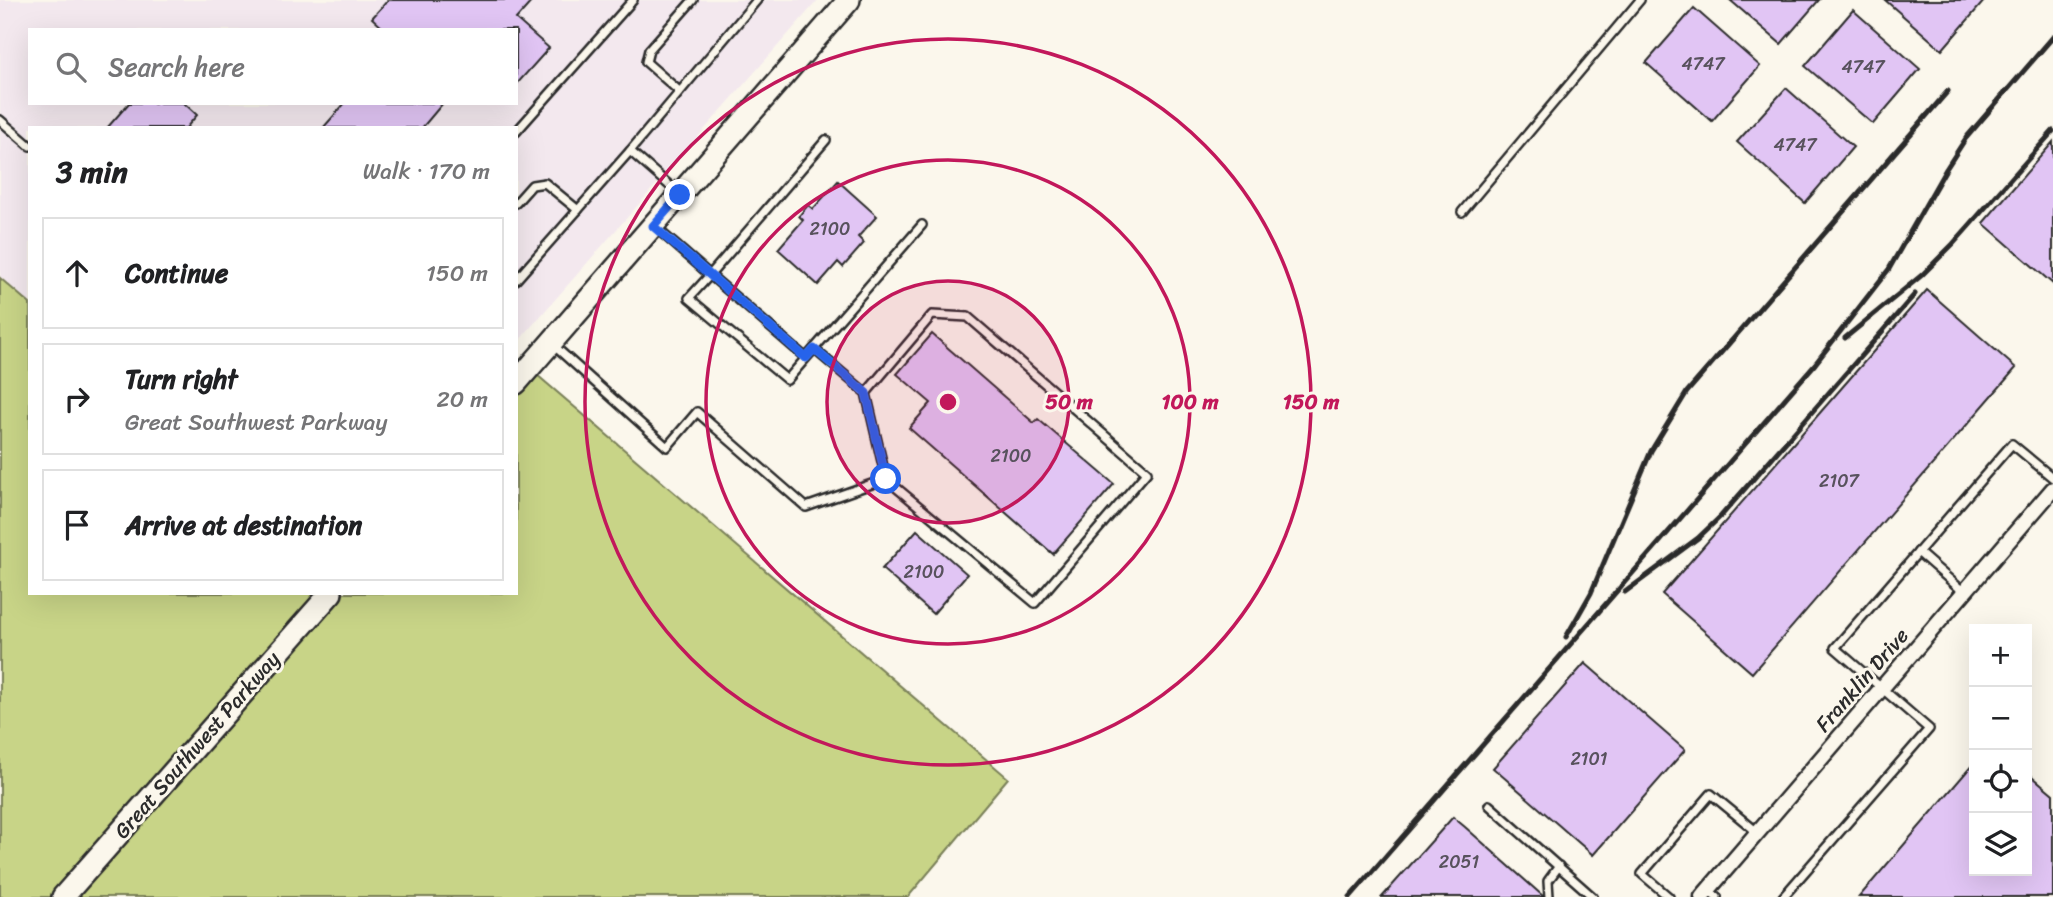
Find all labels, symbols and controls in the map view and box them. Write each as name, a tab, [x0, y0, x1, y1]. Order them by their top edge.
search box	[28, 28, 518, 105]
text: Search here	[108, 44, 245, 90]
icon: search	[52, 48, 90, 86]
house number: 4747	[1681, 48, 1726, 80]
house number: 4747	[1841, 51, 1886, 83]
house number: 4747	[1773, 129, 1818, 161]
text: 3 min	[56, 145, 128, 199]
text: Walk · 170 m	[363, 151, 490, 192]
route end	[664, 179, 695, 210]
house number: 2100	[810, 213, 850, 245]
text: Continue	[125, 250, 228, 296]
text: 150 m	[426, 253, 488, 294]
icon: ahead	[58, 254, 96, 292]
text: Turn right	[125, 356, 238, 402]
text: 20 m	[437, 379, 488, 420]
icon: right	[58, 380, 96, 418]
text: 50 m	[1045, 383, 1094, 421]
text: 100 m	[1161, 383, 1219, 421]
text: 150 m	[1283, 383, 1340, 421]
centre of rings	[936, 390, 960, 414]
text: Great Southwest Parkway	[125, 402, 387, 443]
house number: 2100	[991, 440, 1031, 472]
route start	[870, 463, 901, 494]
house number: 2107	[1819, 465, 1861, 497]
text: Arrive at destination	[125, 502, 362, 548]
icon: arrive	[58, 506, 96, 544]
house number: 2100	[904, 556, 944, 588]
street label: Franklin Drive	[1805, 619, 1919, 741]
map controls	[1969, 624, 2032, 876]
button: +	[1969, 624, 2032, 687]
street label: Great Southwest Parkway	[104, 642, 290, 848]
button: −	[1969, 687, 2032, 750]
house number: 2101	[1570, 743, 1608, 775]
button: locate	[1969, 750, 2032, 813]
button: layers	[1969, 813, 2032, 876]
house number: 2051	[1439, 846, 1480, 878]

